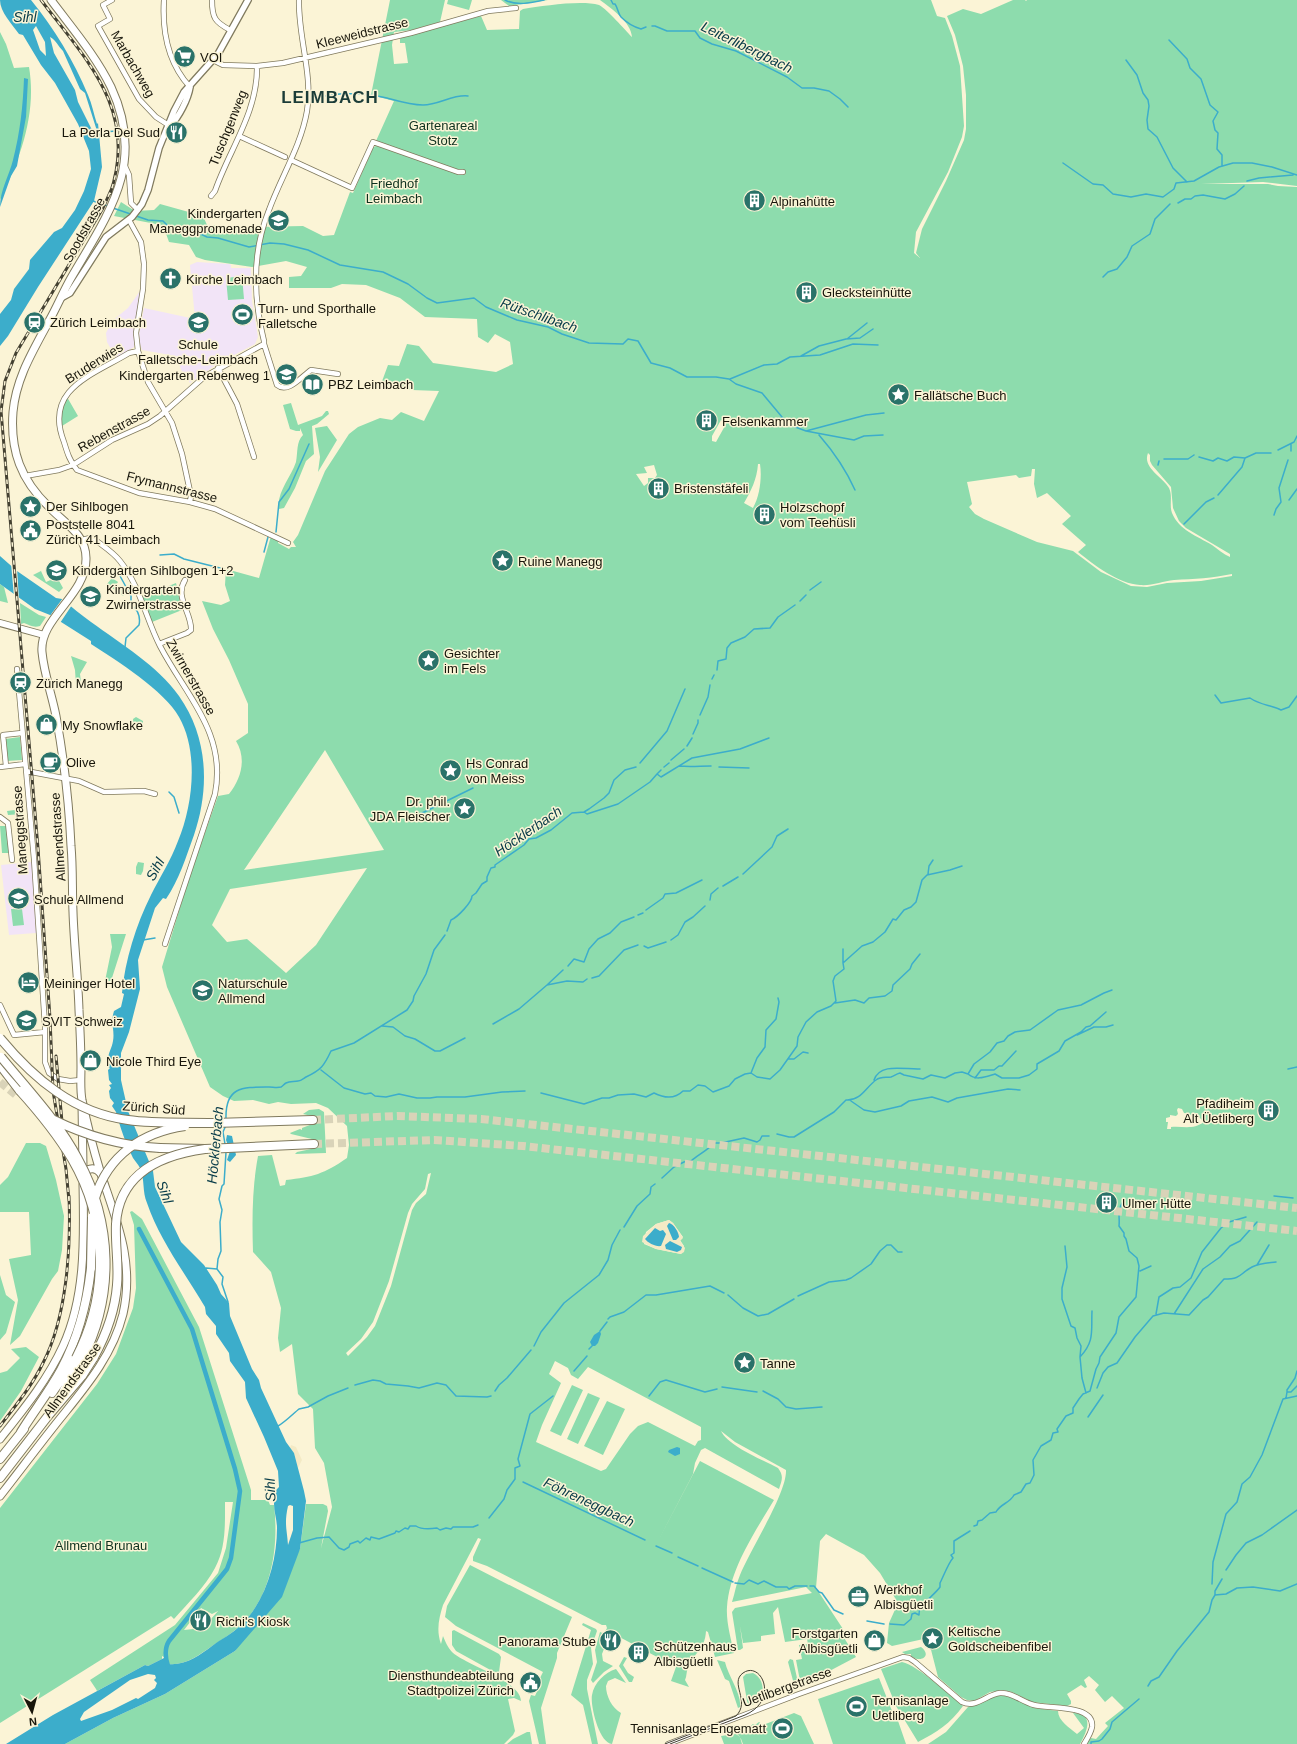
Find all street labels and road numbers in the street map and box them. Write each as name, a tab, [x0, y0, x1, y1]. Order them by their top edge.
street label: Kleeweidstrasse	[314, 14, 410, 52]
street label: Marbachweg	[108, 28, 158, 100]
street label: Tuschgenweg	[206, 88, 250, 168]
street label: Soodstrasse	[60, 195, 108, 265]
street label: Bruderwies	[62, 339, 126, 387]
street label: Rebenstrasse	[75, 403, 153, 455]
street label: Frymannstrasse	[125, 468, 219, 506]
street label: Zwirnerstrasse	[163, 636, 219, 718]
street label: Maneggstrasse	[9, 785, 31, 875]
street label: Allmendstrasse	[47, 792, 69, 882]
street label: Zürich Süd	[122, 1098, 186, 1118]
street label: Allmendstrasse	[40, 1340, 104, 1420]
street label: Uetlibergstrasse	[740, 1664, 834, 1710]

